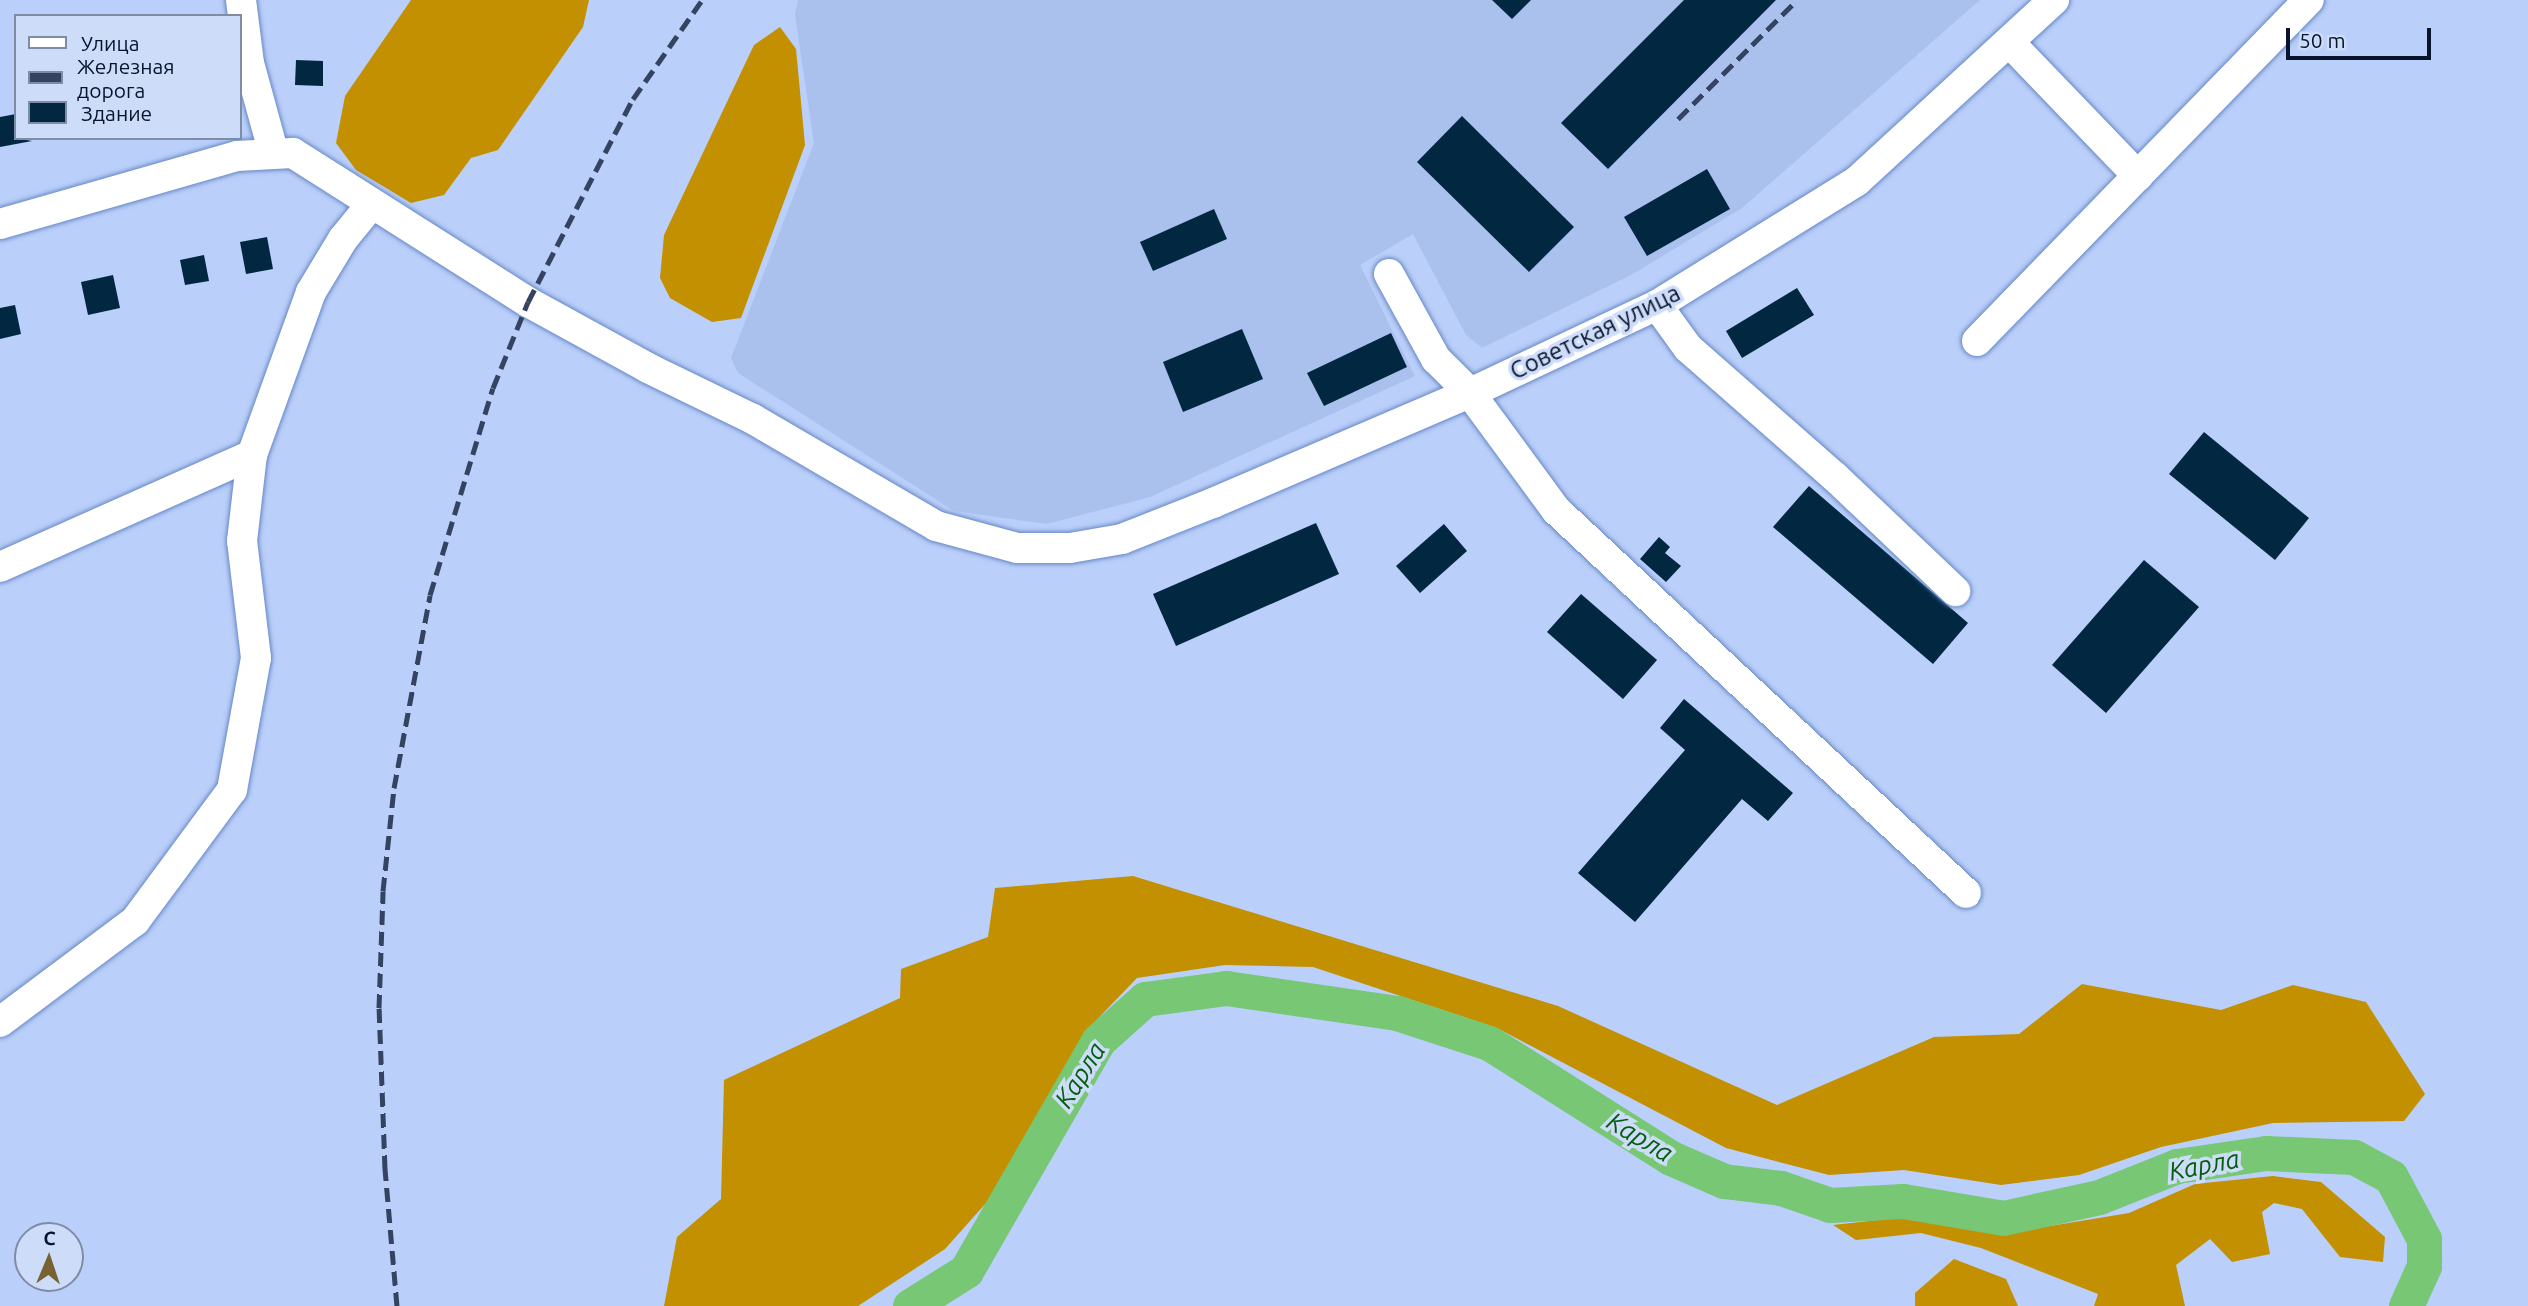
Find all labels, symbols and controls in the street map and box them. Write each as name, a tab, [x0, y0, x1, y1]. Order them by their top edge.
legend	[14, 14, 242, 140]
scale bar	[2290, 14, 2435, 58]
text: 50 m	[2299, 28, 2346, 52]
text: Улица	[81, 31, 139, 55]
text: Железная дорога	[77, 54, 175, 102]
text: Здание	[81, 101, 152, 125]
street label: Советская улица	[1505, 278, 1685, 386]
water label: Карла	[1048, 1037, 1112, 1113]
water label: Карла	[1601, 1105, 1679, 1169]
water label: Карла	[2166, 1143, 2242, 1187]
north arrow	[14, 1222, 84, 1292]
text: С	[43, 1227, 56, 1249]

